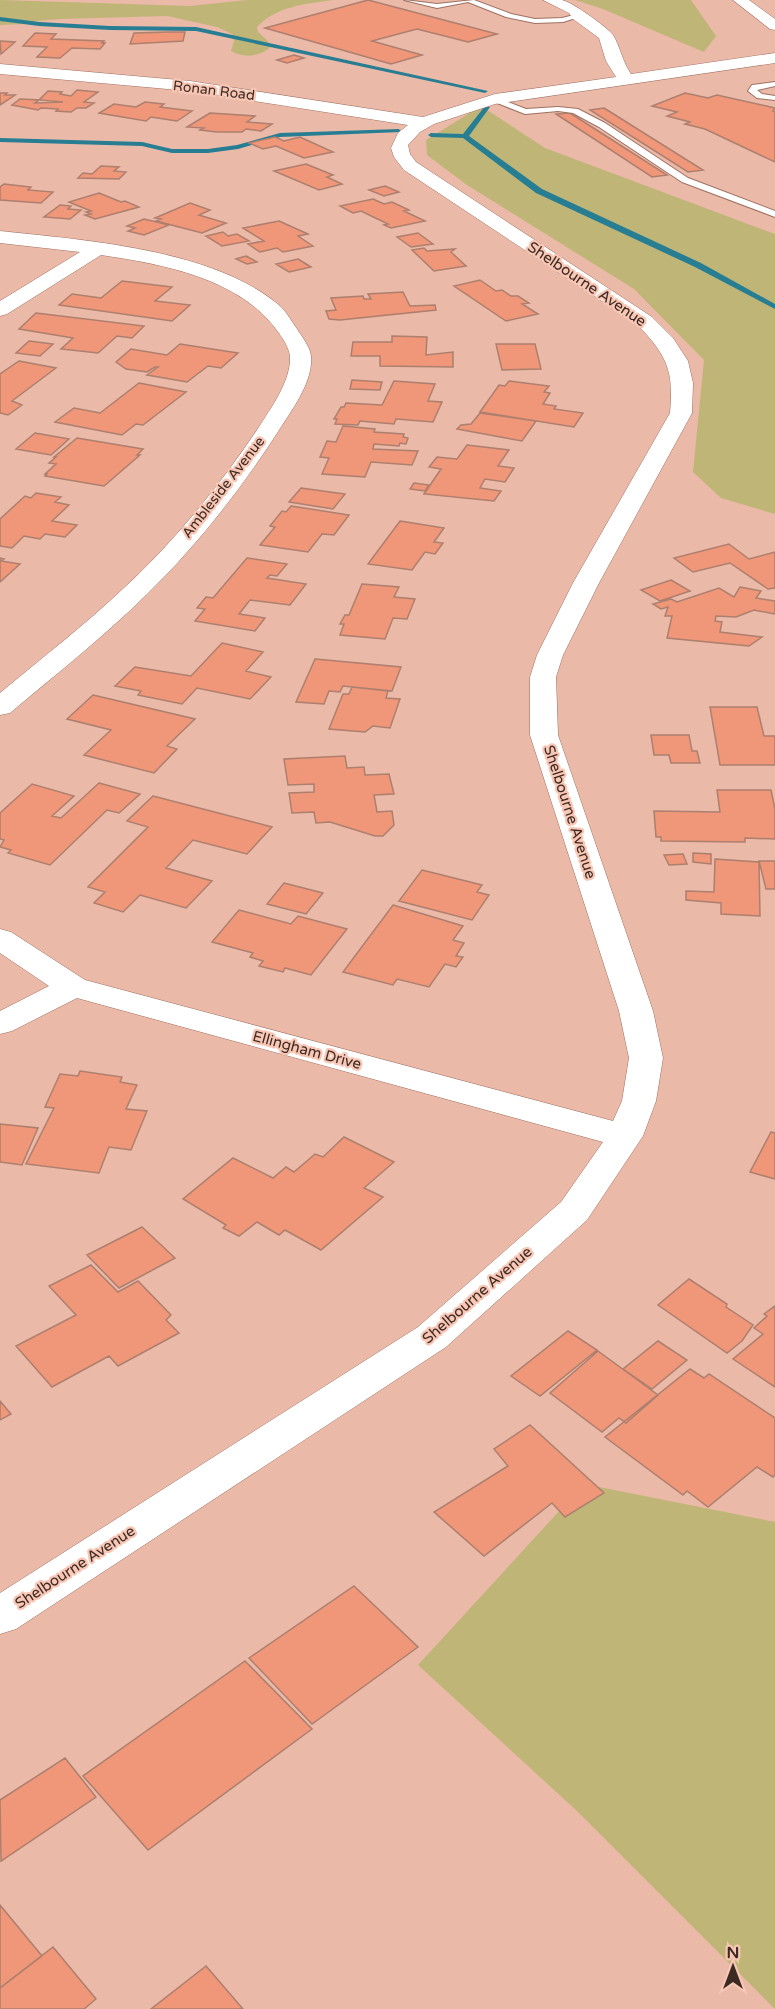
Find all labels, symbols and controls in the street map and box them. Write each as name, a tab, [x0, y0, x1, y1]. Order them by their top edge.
street label: Ronan Road	[172, 77, 256, 104]
street label: Shelbourne Avenue	[524, 238, 650, 330]
street label: Ambleside Avenue	[178, 433, 268, 541]
street label: Shelbourne Avenue	[540, 743, 600, 881]
street label: Ellingham Drive	[251, 1027, 363, 1073]
street label: Shelbourne Avenue	[419, 1243, 535, 1347]
street label: Shelbourne Avenue	[12, 1522, 138, 1612]
north arrow	[703, 1937, 763, 1997]
text: N	[727, 1943, 739, 1963]

